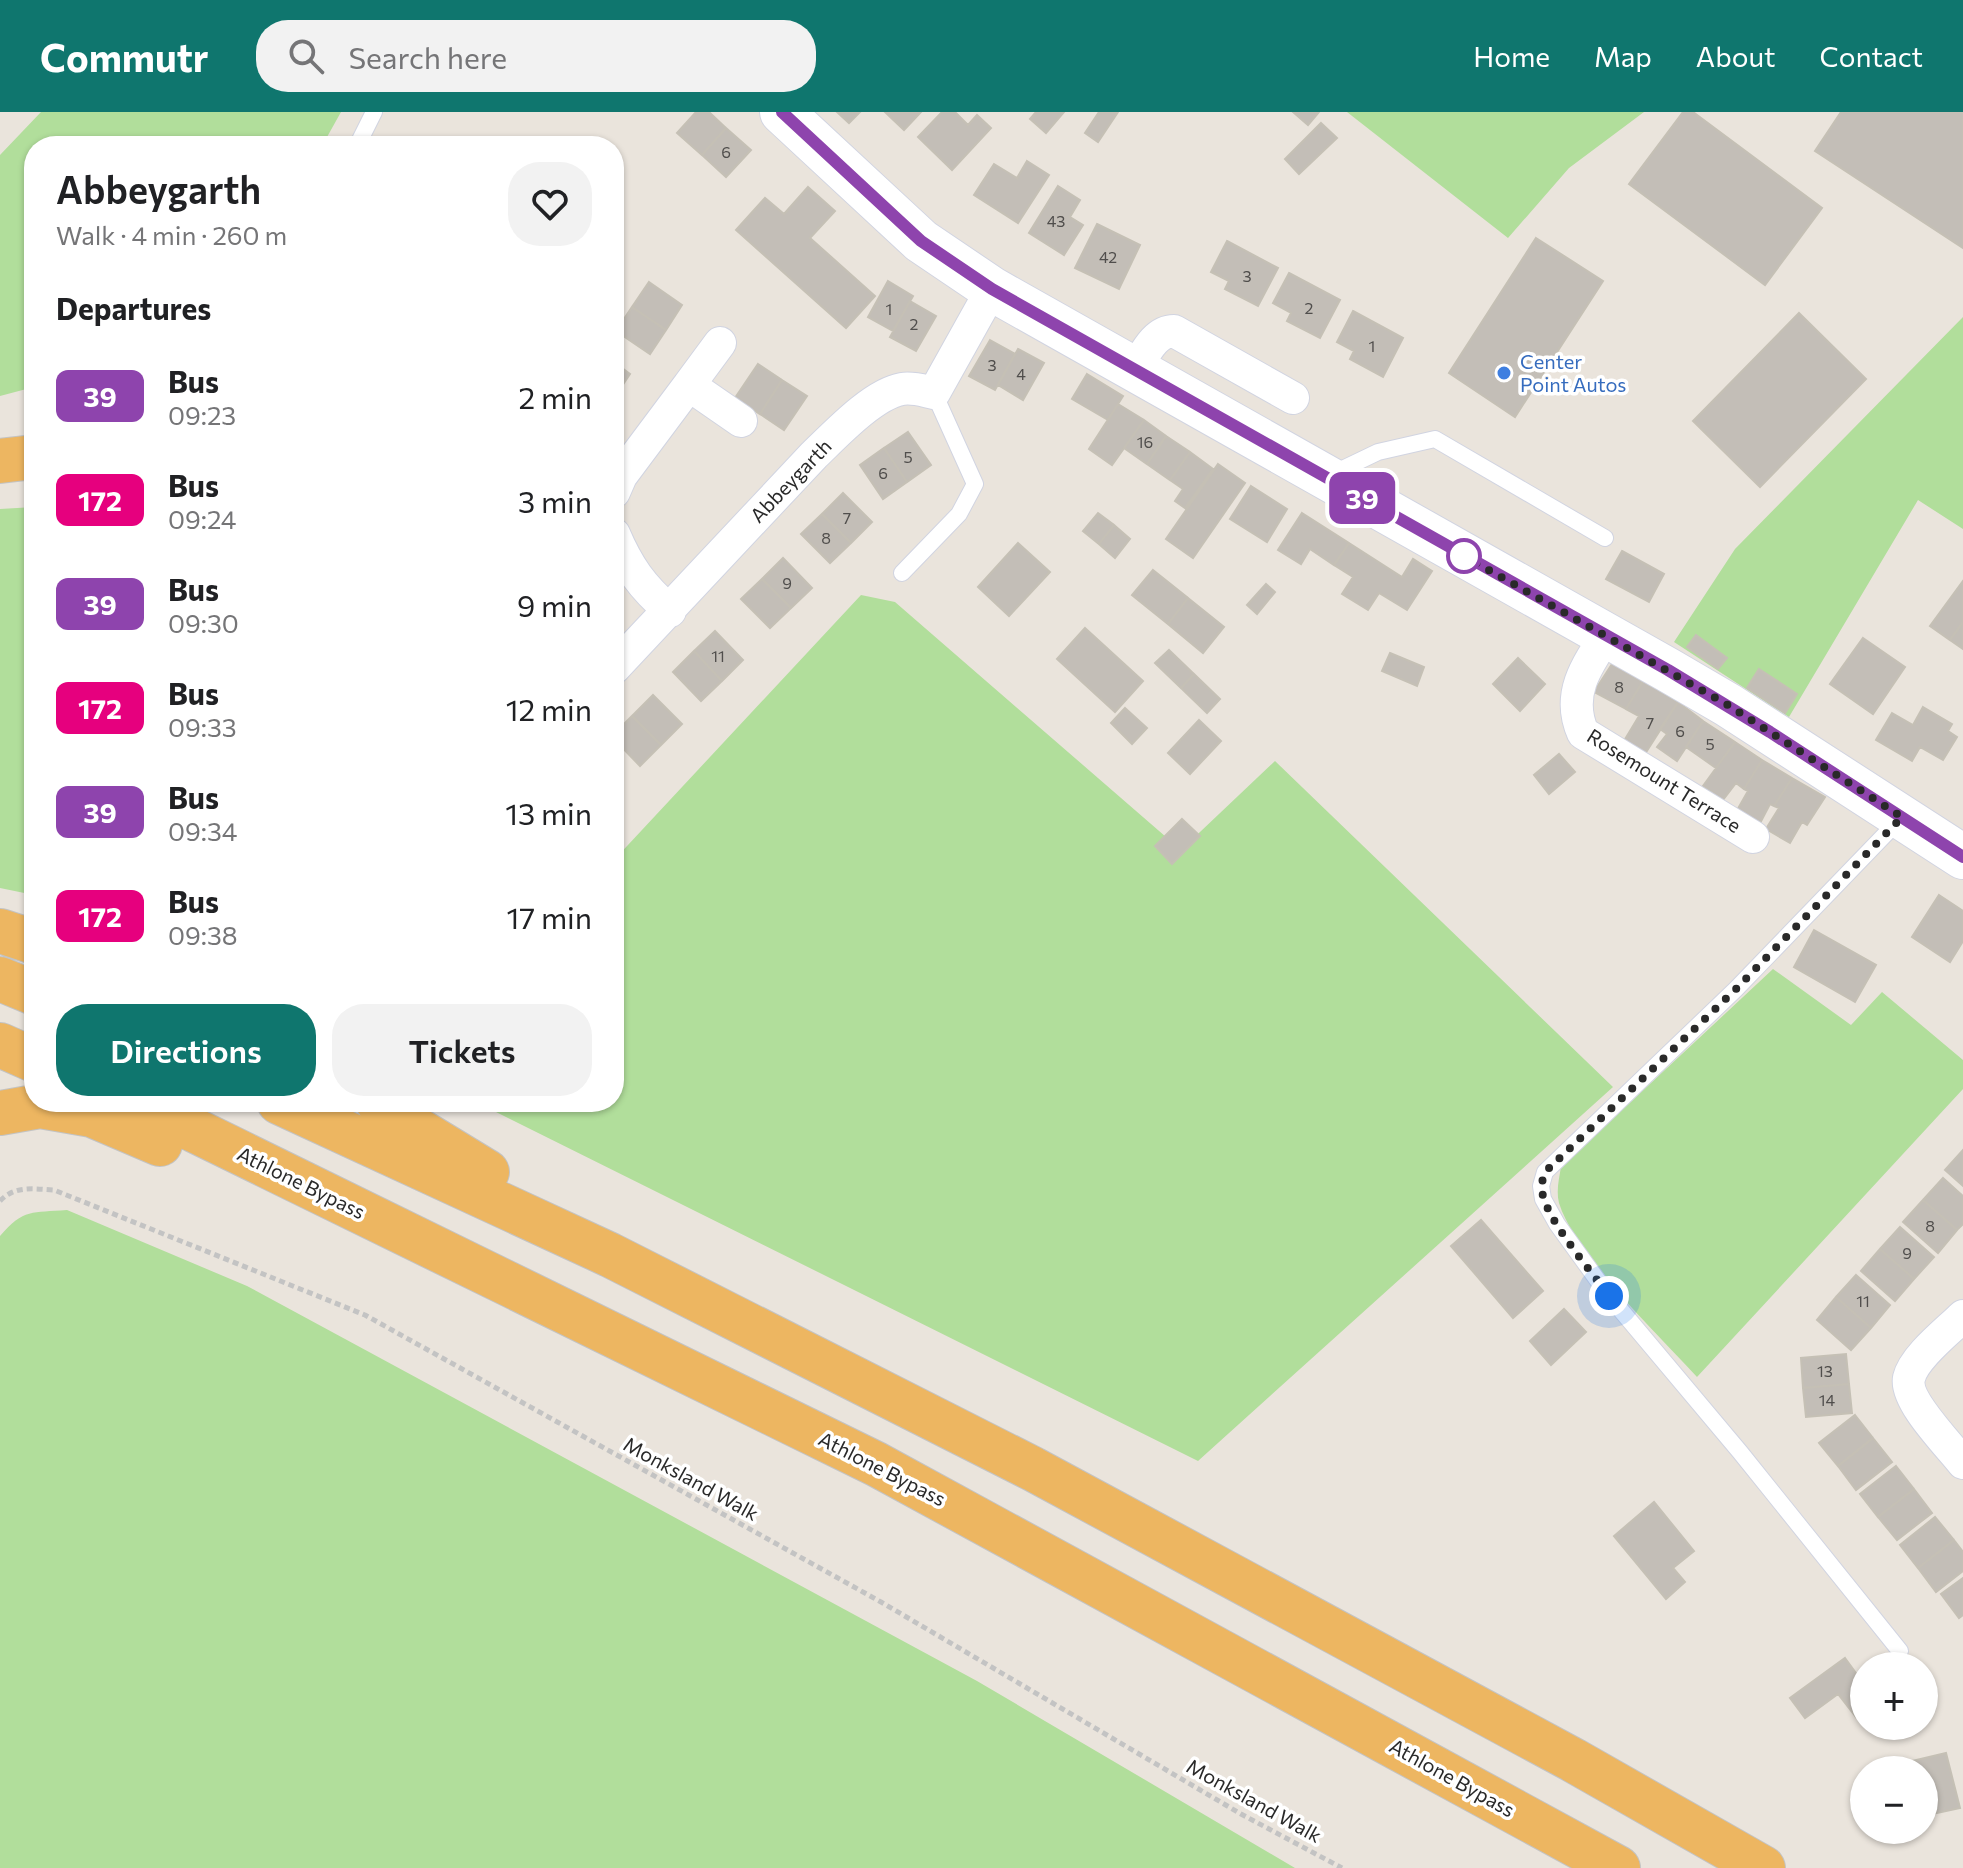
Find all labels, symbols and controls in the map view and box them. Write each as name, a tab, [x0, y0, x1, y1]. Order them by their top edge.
search box	[256, 20, 816, 92]
text: Commutr	[40, 33, 208, 80]
icon: search	[284, 34, 328, 78]
text: Search here	[348, 38, 507, 75]
text: Home	[1473, 39, 1550, 73]
text: Map	[1594, 39, 1652, 73]
text: About	[1696, 39, 1776, 73]
text: Contact	[1820, 39, 1923, 73]
house number: 6	[721, 142, 731, 161]
button: heart	[508, 162, 592, 246]
text: Abbeygarth	[56, 165, 261, 212]
house number: 43	[1047, 211, 1065, 230]
text: Walk · 4 min · 260 m	[56, 219, 287, 250]
house number: 42	[1099, 247, 1117, 266]
house number: 3	[1242, 266, 1252, 285]
text: Departures	[56, 289, 211, 326]
house number: 2	[1305, 298, 1314, 317]
house number: 1	[886, 299, 892, 318]
house number: 2	[910, 314, 919, 333]
house number: 1	[1369, 336, 1375, 355]
place label: Center Point Autos	[1520, 349, 1626, 396]
house number: 3	[987, 355, 997, 374]
text: Bus	[168, 362, 219, 399]
house number: 4	[1016, 364, 1026, 383]
marker: Center Point Autos	[1495, 364, 1513, 382]
text: 2 min	[519, 378, 592, 415]
text: 39	[83, 379, 117, 413]
text: 09:23	[168, 399, 236, 430]
house number: 16	[1137, 432, 1153, 451]
street label: Abbeygarth	[745, 434, 836, 527]
house number: 5	[903, 447, 913, 466]
house number: 6	[878, 463, 888, 482]
text: Bus	[168, 466, 219, 503]
line badge: 39	[1326, 472, 1398, 524]
text: 39	[1345, 481, 1379, 515]
text: 3 min	[518, 482, 592, 519]
text: 172	[78, 483, 122, 517]
text: 09:24	[168, 503, 236, 534]
house number: 7	[843, 508, 851, 527]
house number: 8	[821, 528, 831, 547]
unlabelled marker	[1447, 539, 1481, 573]
text: Bus	[168, 570, 219, 607]
house number: 9	[782, 573, 792, 592]
text: 9 min	[517, 586, 592, 623]
text: 39	[83, 587, 117, 621]
text: 09:30	[168, 607, 239, 638]
house number: 11	[711, 646, 725, 665]
text: Bus	[168, 674, 219, 711]
house number: 8	[1614, 677, 1624, 696]
text: 12 min	[506, 690, 592, 727]
text: 172	[78, 691, 122, 725]
text: 09:33	[168, 711, 236, 742]
house number: 7	[1646, 713, 1654, 732]
house number: 6	[1675, 721, 1685, 740]
street label: Rosemount Terrace	[1583, 723, 1746, 837]
house number: 5	[1705, 734, 1715, 753]
text: Bus	[168, 778, 219, 815]
text: 13 min	[505, 794, 592, 831]
text: 39	[83, 795, 117, 829]
text: 09:34	[168, 815, 237, 846]
text: Bus	[168, 882, 219, 919]
text: 17 min	[507, 898, 592, 935]
text: 172	[78, 899, 122, 933]
text: 09:38	[168, 919, 238, 950]
button: Directions	[56, 1004, 316, 1096]
button: Tickets	[332, 1004, 592, 1096]
street label: Athlone Bypass	[234, 1141, 369, 1223]
house number: 8	[1925, 1216, 1935, 1235]
house number: 9	[1902, 1243, 1912, 1262]
your location	[1589, 1276, 1629, 1316]
house number: 11	[1856, 1291, 1870, 1310]
house number: 13	[1817, 1361, 1833, 1380]
house number: 14	[1819, 1390, 1836, 1409]
street label: Athlone Bypass	[815, 1426, 950, 1510]
street label: Monksland Walk	[620, 1431, 763, 1525]
map controls	[1850, 1652, 1938, 1844]
button: +	[1850, 1652, 1938, 1740]
street label: Athlone Bypass	[1386, 1733, 1519, 1821]
street label: Monksland Walk	[1183, 1753, 1326, 1847]
button: −	[1850, 1756, 1938, 1844]

